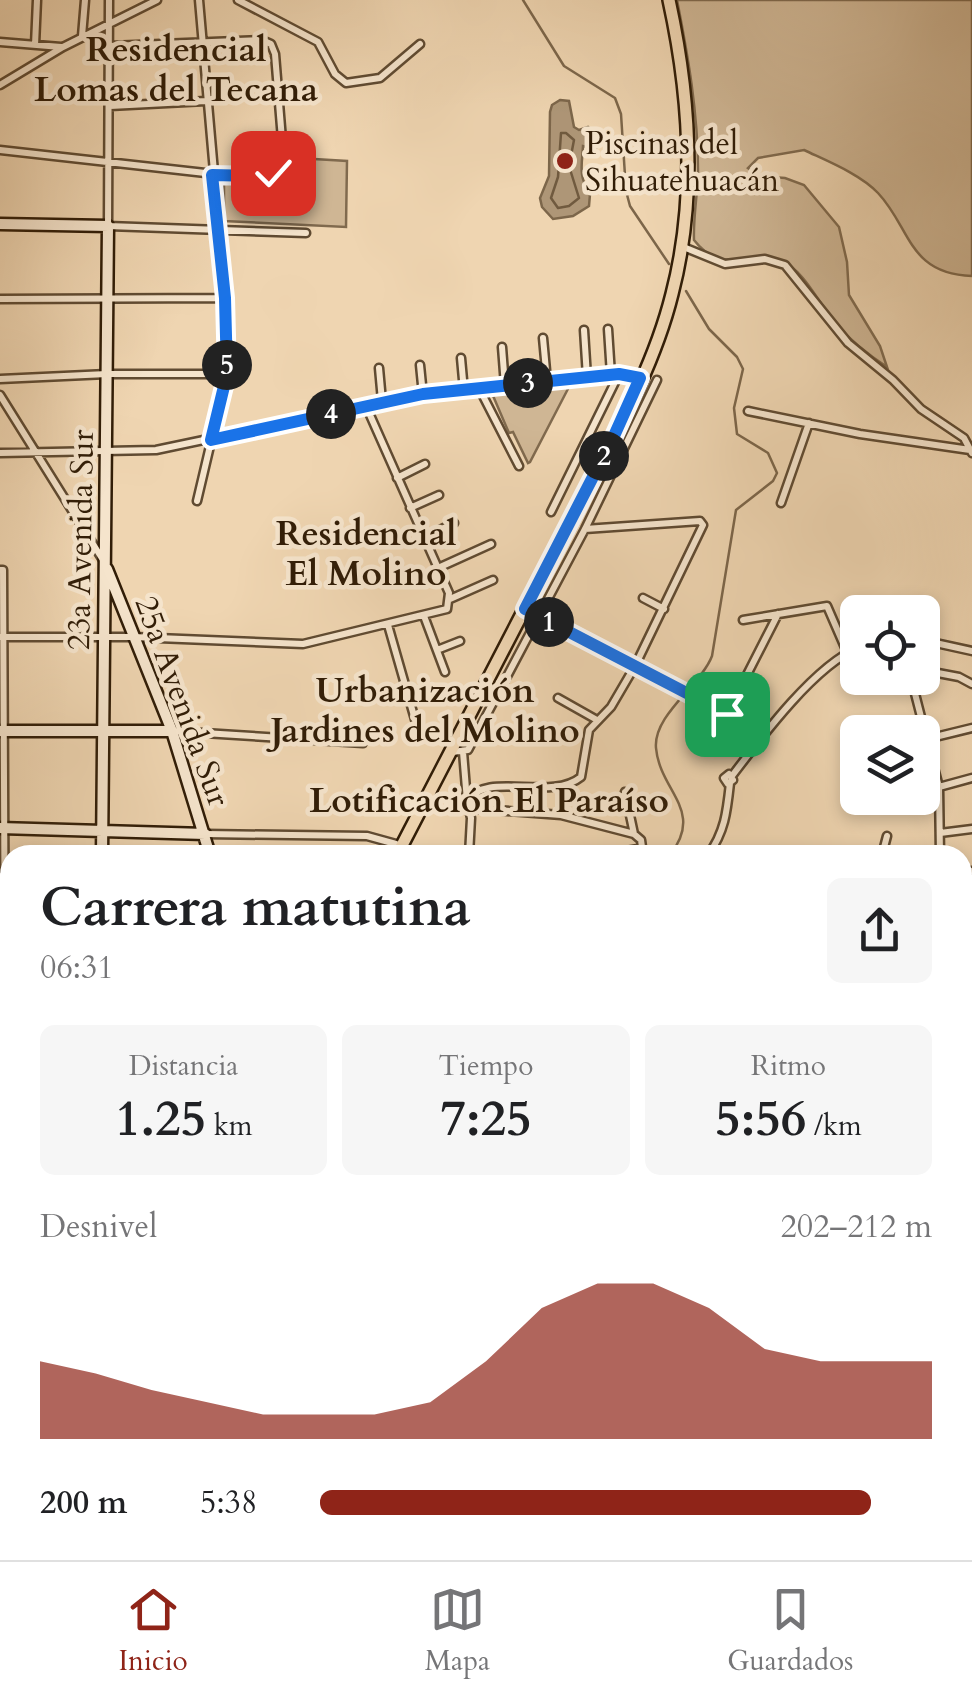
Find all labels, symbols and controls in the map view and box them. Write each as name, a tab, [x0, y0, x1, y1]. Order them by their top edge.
district label: Residencial Lomas del Tecana	[34, 26, 318, 114]
place label: Piscinas del Sihuatehuacán	[585, 122, 779, 203]
pin	[231, 131, 316, 216]
icon: check	[246, 146, 301, 201]
marker: Piscinas del Sihuatehuacán	[554, 150, 576, 172]
pin: 5	[202, 340, 252, 390]
text: 5	[220, 346, 234, 384]
pin: 3	[503, 358, 553, 408]
text: 3	[521, 364, 535, 402]
pin: 4	[306, 389, 356, 439]
text: 4	[324, 395, 338, 433]
street label: 23a Avenida Sur	[57, 429, 105, 651]
pin: 2	[579, 431, 629, 481]
text: 2	[597, 437, 611, 475]
district label: Residencial El Molino	[276, 510, 456, 598]
street label: 25a Avenida Sur	[124, 590, 241, 813]
map controls	[840, 595, 940, 815]
button: locate	[840, 595, 940, 695]
pin: 1	[524, 597, 574, 647]
text: 1	[542, 603, 556, 641]
district label: Urbanización Jardines del Molino	[265, 667, 580, 755]
pin	[685, 672, 770, 757]
icon: arrive	[700, 687, 755, 742]
button: layers	[840, 715, 940, 815]
district label: Lotificación El Paraíso	[309, 777, 669, 825]
text: Carrera matutina	[40, 871, 471, 945]
button: share	[827, 878, 932, 983]
text: 06:31	[40, 946, 114, 990]
text: Distancia	[129, 1047, 238, 1085]
text: Tiempo	[439, 1047, 533, 1085]
text: Ritmo	[751, 1047, 826, 1085]
text: 1.25	[115, 1085, 206, 1153]
text: 7:25	[440, 1085, 532, 1153]
text: 5:56	[715, 1085, 806, 1153]
text: km	[206, 1107, 252, 1145]
text: /km	[806, 1107, 862, 1145]
text: Desnivel	[40, 1205, 157, 1249]
text: 202–212 m	[780, 1205, 932, 1249]
text: 200 m	[40, 1481, 127, 1525]
text: 5:38	[200, 1481, 257, 1525]
tab: Inicio	[119, 1582, 188, 1680]
tab: Mapa	[425, 1582, 490, 1680]
tab: Guardados	[727, 1582, 853, 1680]

